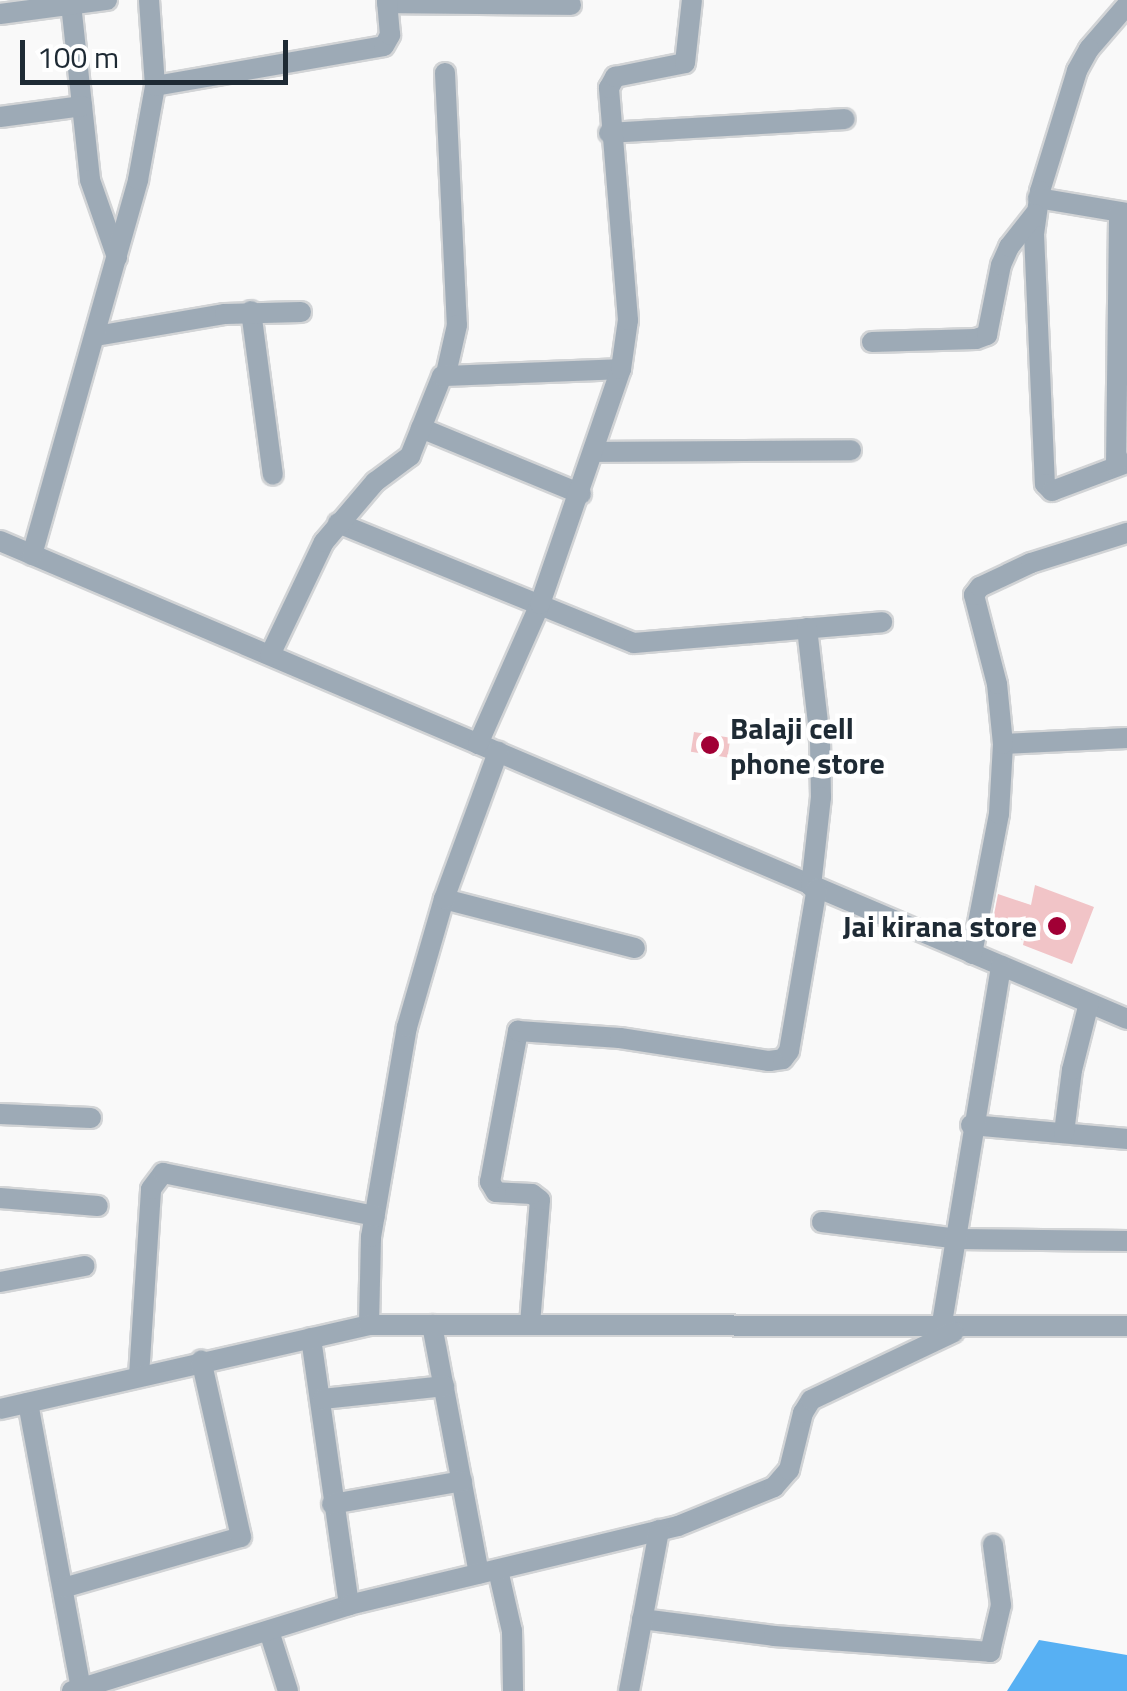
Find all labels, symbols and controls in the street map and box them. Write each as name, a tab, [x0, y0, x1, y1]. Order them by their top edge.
scale bar	[25, 20, 292, 82]
text: 100 m	[37, 34, 119, 80]
place label: Balaji cell phone store	[730, 710, 885, 780]
marker: Balaji cell phone store	[699, 734, 721, 756]
place label: Jai kirana store	[843, 908, 1037, 944]
marker: Jai kirana store	[1046, 915, 1068, 937]

